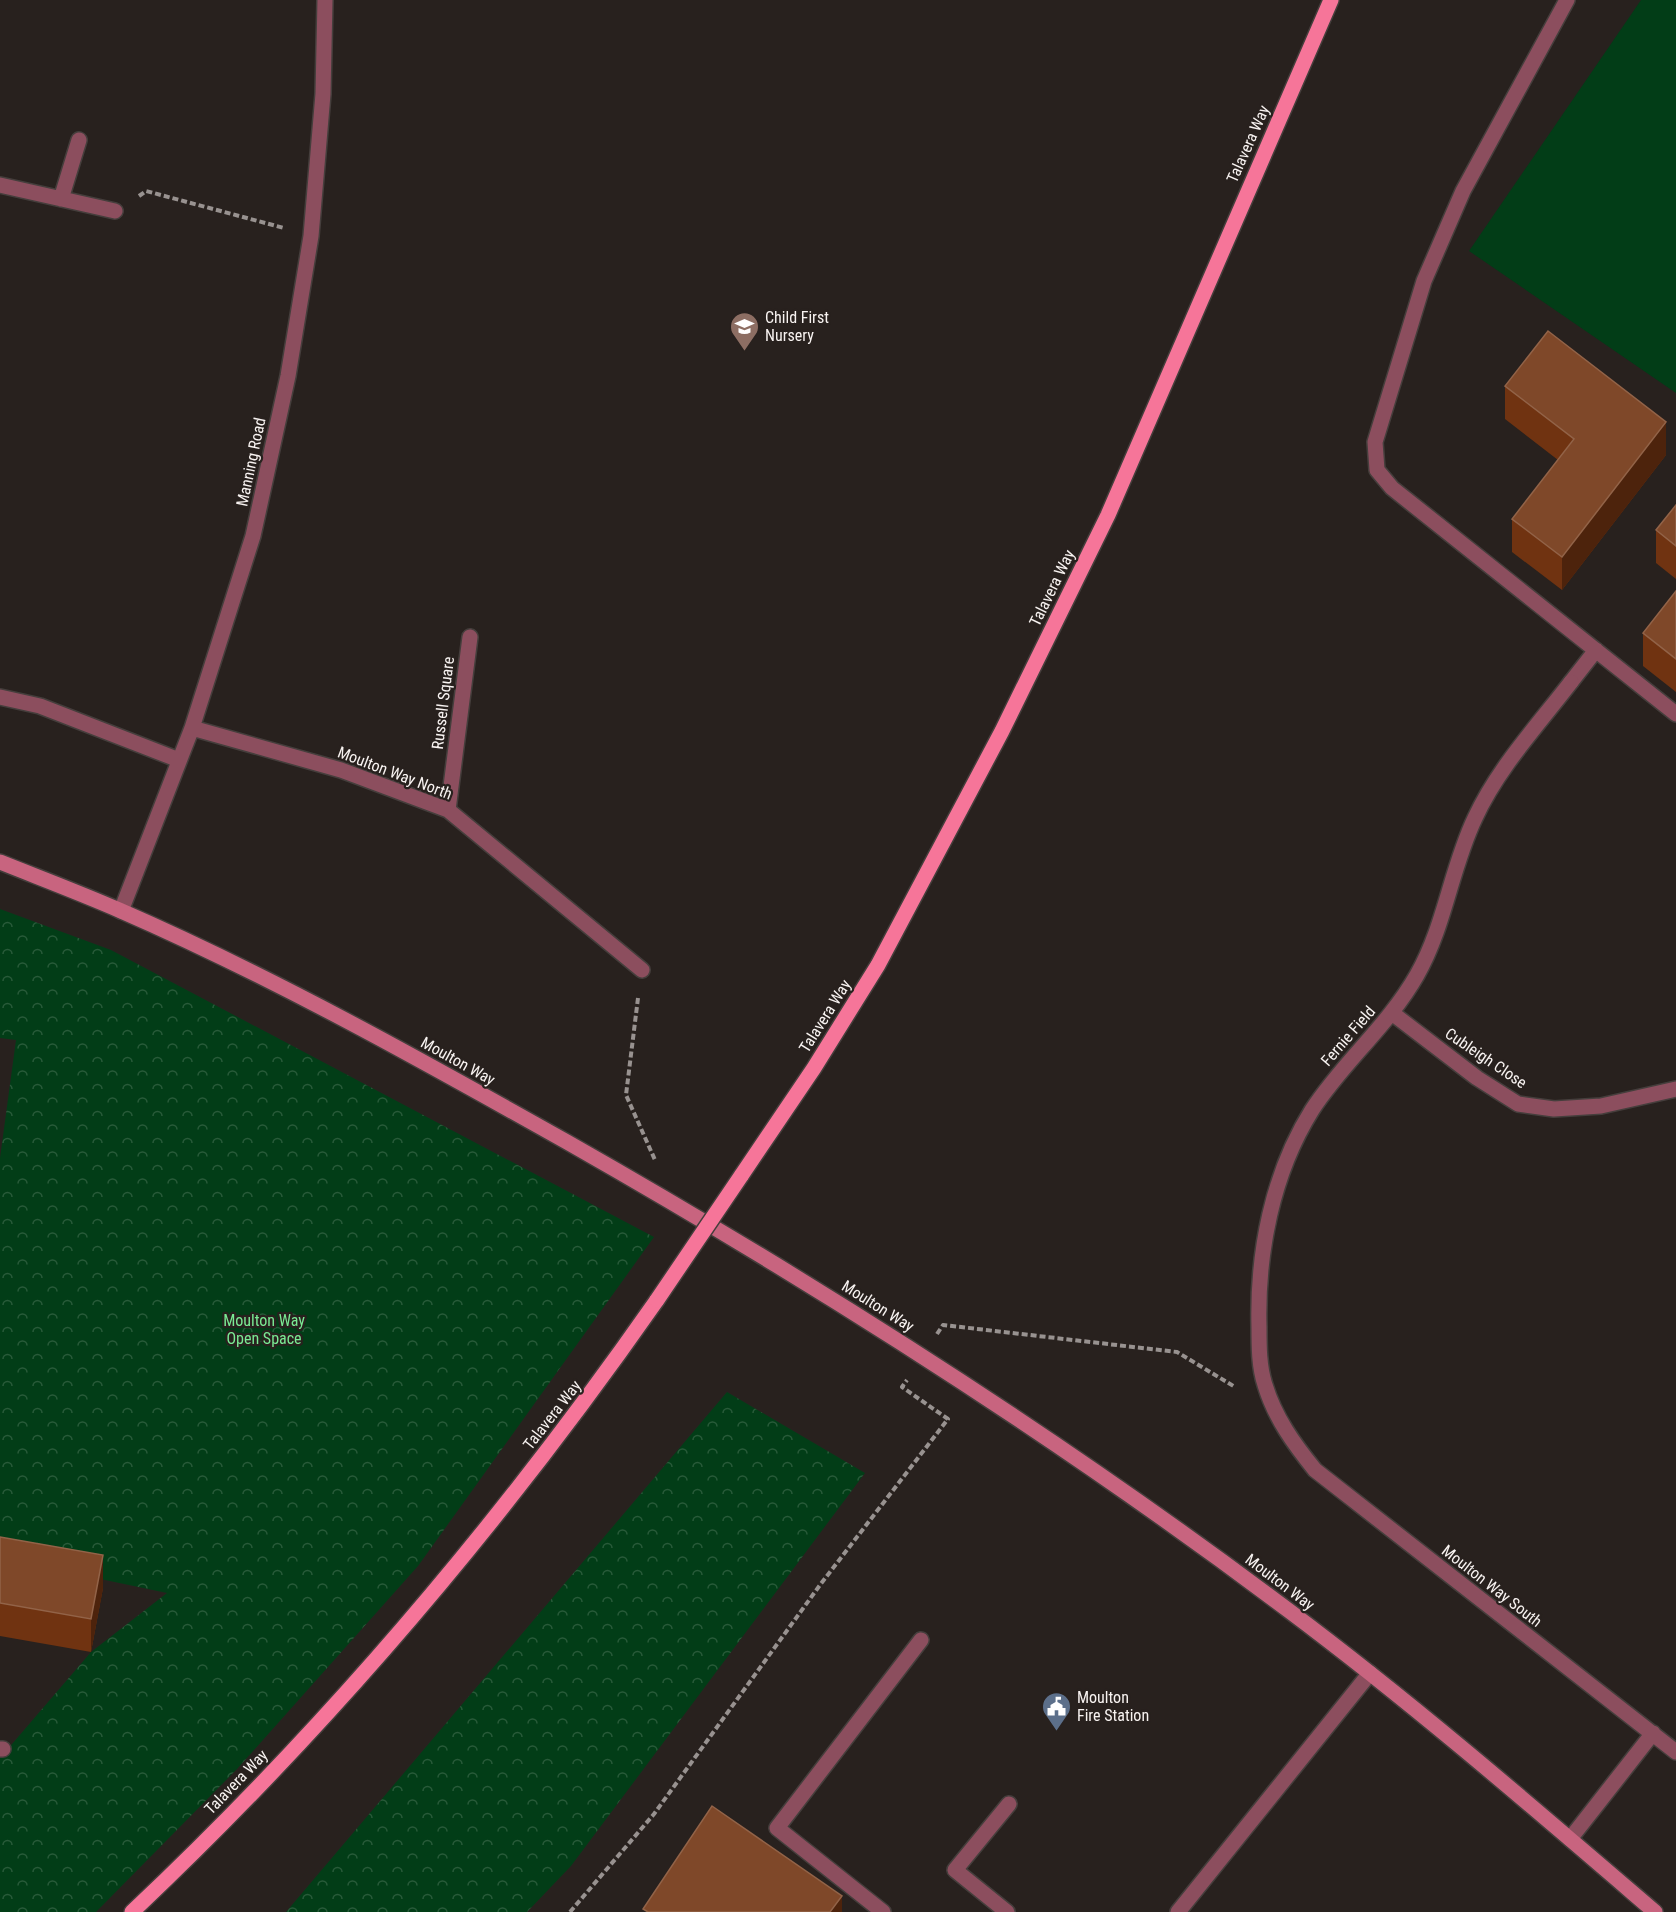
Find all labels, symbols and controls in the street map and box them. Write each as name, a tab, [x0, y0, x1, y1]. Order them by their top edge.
street label: Talavera Way	[1223, 102, 1274, 186]
place label: Child First Nursery	[765, 308, 829, 345]
school or university icon: Child First Nursery	[728, 310, 760, 352]
street label: Manning Road	[232, 416, 270, 508]
street label: Talavera Way	[1025, 546, 1079, 629]
street label: Russell Square	[428, 656, 458, 750]
street label: Moulton Way North	[335, 742, 455, 804]
street label: Talavera Way	[795, 976, 855, 1056]
street label: Fernie Field	[1317, 1002, 1379, 1070]
street label: Cubleigh Close	[1442, 1024, 1530, 1092]
street label: Moulton Way	[418, 1033, 499, 1089]
street label: Moulton Way	[838, 1276, 918, 1336]
park label: Moulton Way Open Space	[223, 1311, 305, 1348]
street label: Talavera Way	[519, 1376, 585, 1453]
street label: Moulton Way South	[1438, 1541, 1546, 1631]
street label: Moulton Way	[1242, 1550, 1319, 1614]
place label: Moulton Fire Station	[1077, 1688, 1149, 1725]
public building icon: Moulton Fire Station	[1040, 1690, 1072, 1732]
street label: Talavera Way	[200, 1745, 272, 1818]

